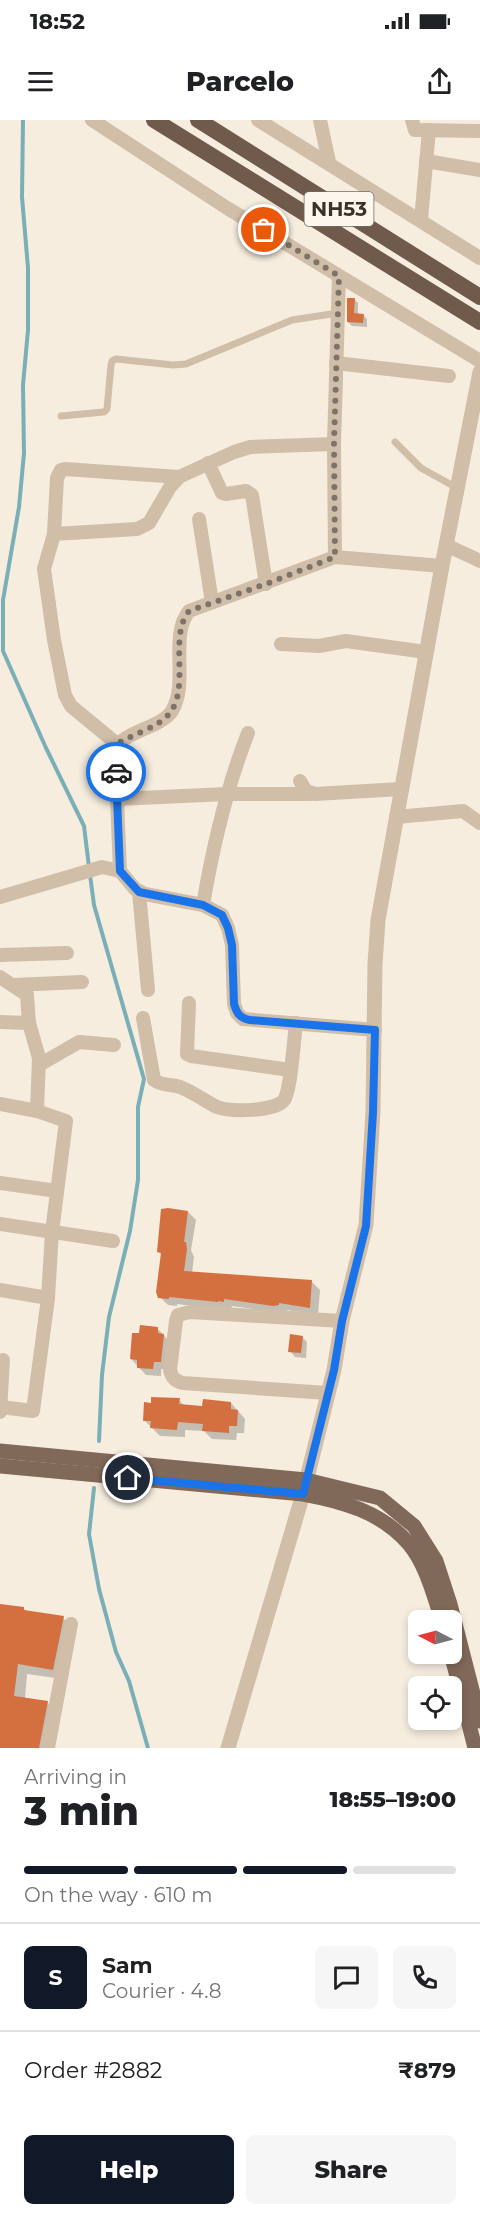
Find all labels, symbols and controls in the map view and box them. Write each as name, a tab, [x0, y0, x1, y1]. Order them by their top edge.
text: 18:52	[30, 8, 85, 35]
icon: menu	[24, 65, 57, 98]
text: Parcelo	[186, 65, 294, 98]
icon: share	[423, 65, 456, 98]
road number: NH53	[304, 192, 374, 226]
pin	[238, 204, 289, 255]
icon: bag	[247, 213, 280, 246]
courier	[86, 742, 146, 802]
icon: car	[100, 756, 133, 789]
pin	[102, 1452, 153, 1503]
icon: home	[111, 1461, 144, 1494]
north arrow	[408, 1610, 462, 1664]
map controls	[408, 1610, 462, 1730]
button: locate	[408, 1676, 462, 1730]
text: Arriving in	[24, 1765, 127, 1789]
text: 18:55–19:00	[330, 1786, 456, 1813]
text: 3 min	[24, 1787, 139, 1835]
text: On the way · 610 m	[24, 1883, 213, 1907]
button: chat	[315, 1946, 378, 2009]
button: phone	[393, 1946, 456, 2009]
text: Sam	[102, 1952, 153, 1979]
text: S	[48, 1964, 63, 1991]
text: Courier · 4.8	[102, 1979, 221, 2003]
text: Order #2882	[24, 2057, 162, 2084]
text: ₹879	[398, 2057, 456, 2084]
button: Help	[24, 2135, 234, 2204]
button: Share	[246, 2135, 456, 2204]

